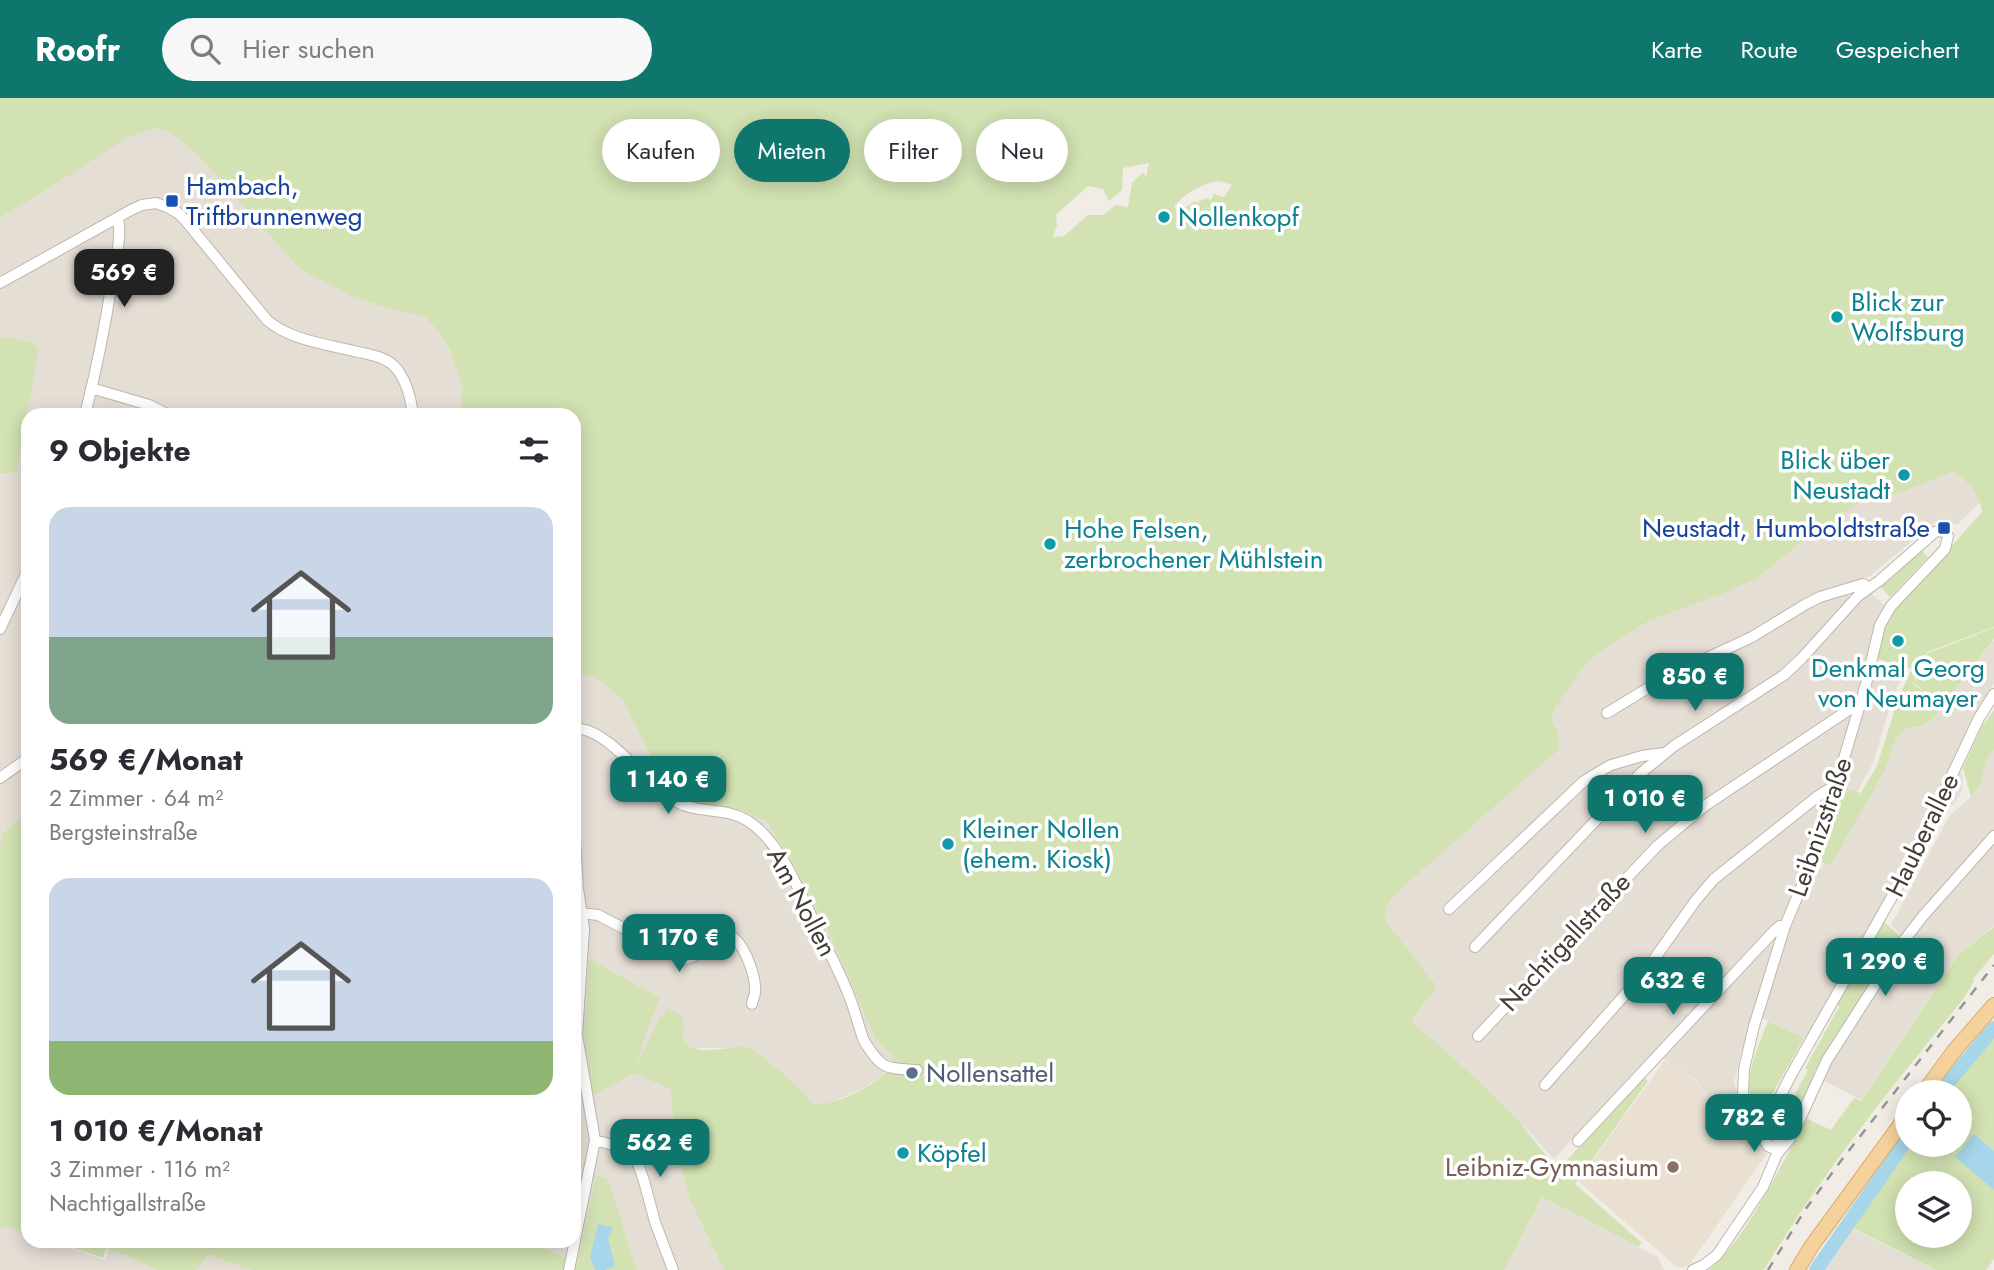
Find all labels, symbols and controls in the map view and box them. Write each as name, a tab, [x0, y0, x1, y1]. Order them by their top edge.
search box	[162, 18, 652, 81]
text: Roofr	[35, 26, 120, 73]
icon: search	[186, 30, 224, 68]
text: Hier suchen	[242, 30, 375, 68]
text: Karte	[1651, 32, 1702, 67]
text: Route	[1740, 32, 1798, 67]
text: Gespeichert	[1836, 32, 1959, 67]
chip: Kaufen	[602, 119, 720, 182]
chip: Mieten	[734, 119, 850, 182]
chip: Filter	[864, 119, 962, 182]
chip: Neu	[976, 119, 1068, 182]
place label: Hambach, Triftbrunnenweg	[186, 167, 362, 235]
marker: Hambach, Triftbrunnenweg	[164, 193, 180, 209]
place label: Nollenkopf	[1178, 198, 1299, 236]
marker: Nollenkopf	[1156, 209, 1172, 225]
pin: 569 €	[75, 250, 173, 309]
text: 569 €	[90, 255, 158, 289]
place label: Blick zur Wolfsburg	[1851, 283, 1965, 351]
marker: Blick zur Wolfsburg	[1829, 309, 1845, 325]
text: 9 Objekte	[49, 429, 191, 472]
icon: filters	[515, 431, 553, 469]
place label: Blick über Neustadt	[1780, 441, 1891, 509]
marker: Blick über Neustadt	[1896, 467, 1912, 483]
place label: Neustadt, Humboldtstraße	[1642, 509, 1930, 547]
place label: Hohe Felsen, zerbrochener Mühlstein	[1064, 510, 1324, 578]
marker: Neustadt, Humboldtstraße	[1936, 520, 1952, 536]
marker: Hohe Felsen, zerbrochener Mühlstein	[1042, 536, 1058, 552]
icon: home	[238, 552, 364, 678]
marker: Denkmal Georg von Neumayer	[1890, 633, 1906, 649]
place label: Denkmal Georg von Neumayer	[1811, 649, 1985, 717]
pin: 850 €	[1646, 654, 1744, 713]
text: 850 €	[1662, 659, 1728, 693]
text: 569 €/Monat	[49, 738, 243, 781]
street label: Leibnizstraße	[1778, 752, 1862, 902]
pin: 1 140 €	[603, 756, 733, 816]
text: 1 140 €	[626, 762, 710, 796]
street label: Hauberallee	[1876, 767, 1968, 903]
pin: 1 010 €	[1580, 776, 1710, 835]
text: 2 Zimmer · 64 m²	[49, 781, 223, 815]
text: 1 010 €	[1604, 781, 1686, 815]
place label: Kleiner Nollen (ehem. Kiosk)	[962, 810, 1120, 878]
text: Bergsteinstraße	[49, 815, 198, 849]
marker: Kleiner Nollen (ehem. Kiosk)	[940, 836, 956, 852]
street label: Am Nollen	[757, 841, 847, 963]
street label: Nachtigallstraße	[1491, 864, 1639, 1020]
pin: 1 170 €	[614, 914, 744, 974]
text: 1 170 €	[638, 920, 720, 954]
icon: home	[238, 923, 364, 1049]
pin: 1 290 €	[1820, 939, 1950, 998]
text: 1 290 €	[1842, 944, 1928, 978]
pin: 632 €	[1624, 958, 1722, 1017]
text: 632 €	[1640, 963, 1706, 997]
place label: Nollensattel	[926, 1054, 1054, 1092]
marker: Nollensattel	[904, 1065, 920, 1081]
map controls	[1895, 1080, 1972, 1248]
button: locate	[1895, 1080, 1972, 1157]
pin: 782 €	[1705, 1094, 1803, 1154]
text: 782 €	[1721, 1100, 1787, 1134]
text: 1 010 €/Monat	[49, 1109, 263, 1152]
pin: 562 €	[611, 1119, 709, 1179]
text: 562 €	[626, 1125, 694, 1159]
place label: Köpfel	[917, 1134, 987, 1172]
marker: Köpfel	[895, 1145, 911, 1161]
place label: Leibniz-Gymnasium	[1445, 1148, 1659, 1186]
text: 3 Zimmer · 116 m²	[49, 1152, 230, 1186]
marker: Leibniz-Gymnasium	[1665, 1159, 1681, 1175]
button: layers	[1895, 1171, 1972, 1248]
text: Nachtigallstraße	[49, 1186, 206, 1220]

